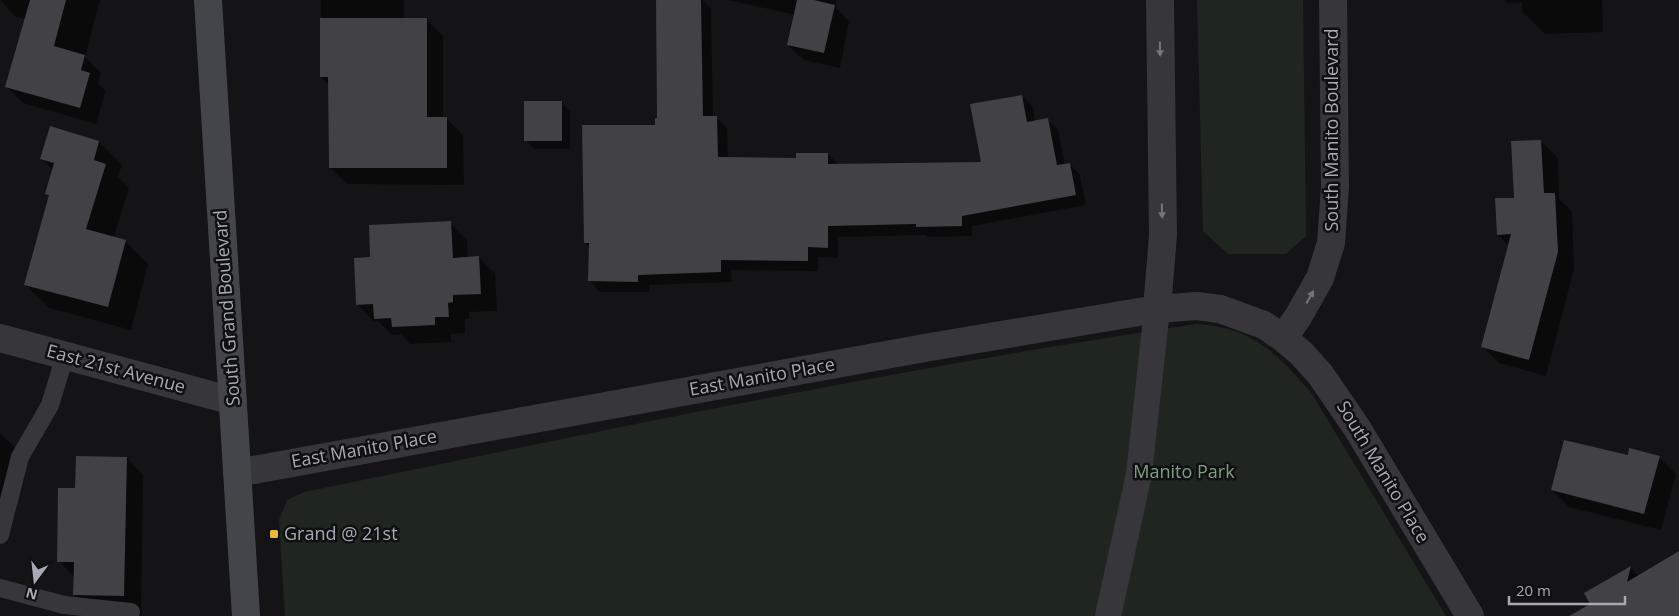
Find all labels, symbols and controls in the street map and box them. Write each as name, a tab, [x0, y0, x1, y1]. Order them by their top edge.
street label: South Manito Boulevard	[1319, 28, 1343, 232]
one-way arrow	[1156, 41, 1164, 57]
one-way arrow	[1158, 203, 1166, 219]
street label: South Grand Boulevard	[207, 209, 245, 407]
one-way arrow	[1306, 290, 1314, 304]
street label: East 21st Avenue	[44, 338, 188, 398]
street label: East Manito Place	[687, 351, 837, 401]
street label: South Manito Place	[1332, 396, 1436, 547]
street label: East Manito Place	[289, 423, 439, 473]
park label: Manito Park	[1133, 459, 1235, 483]
place label: Grand @ 21st	[284, 521, 398, 545]
marker: Grand @ 21st	[268, 528, 280, 540]
north arrow	[10, 556, 60, 606]
scale bar	[1509, 574, 1625, 606]
text: 20 m	[1516, 580, 1551, 600]
text: N	[24, 583, 39, 605]

